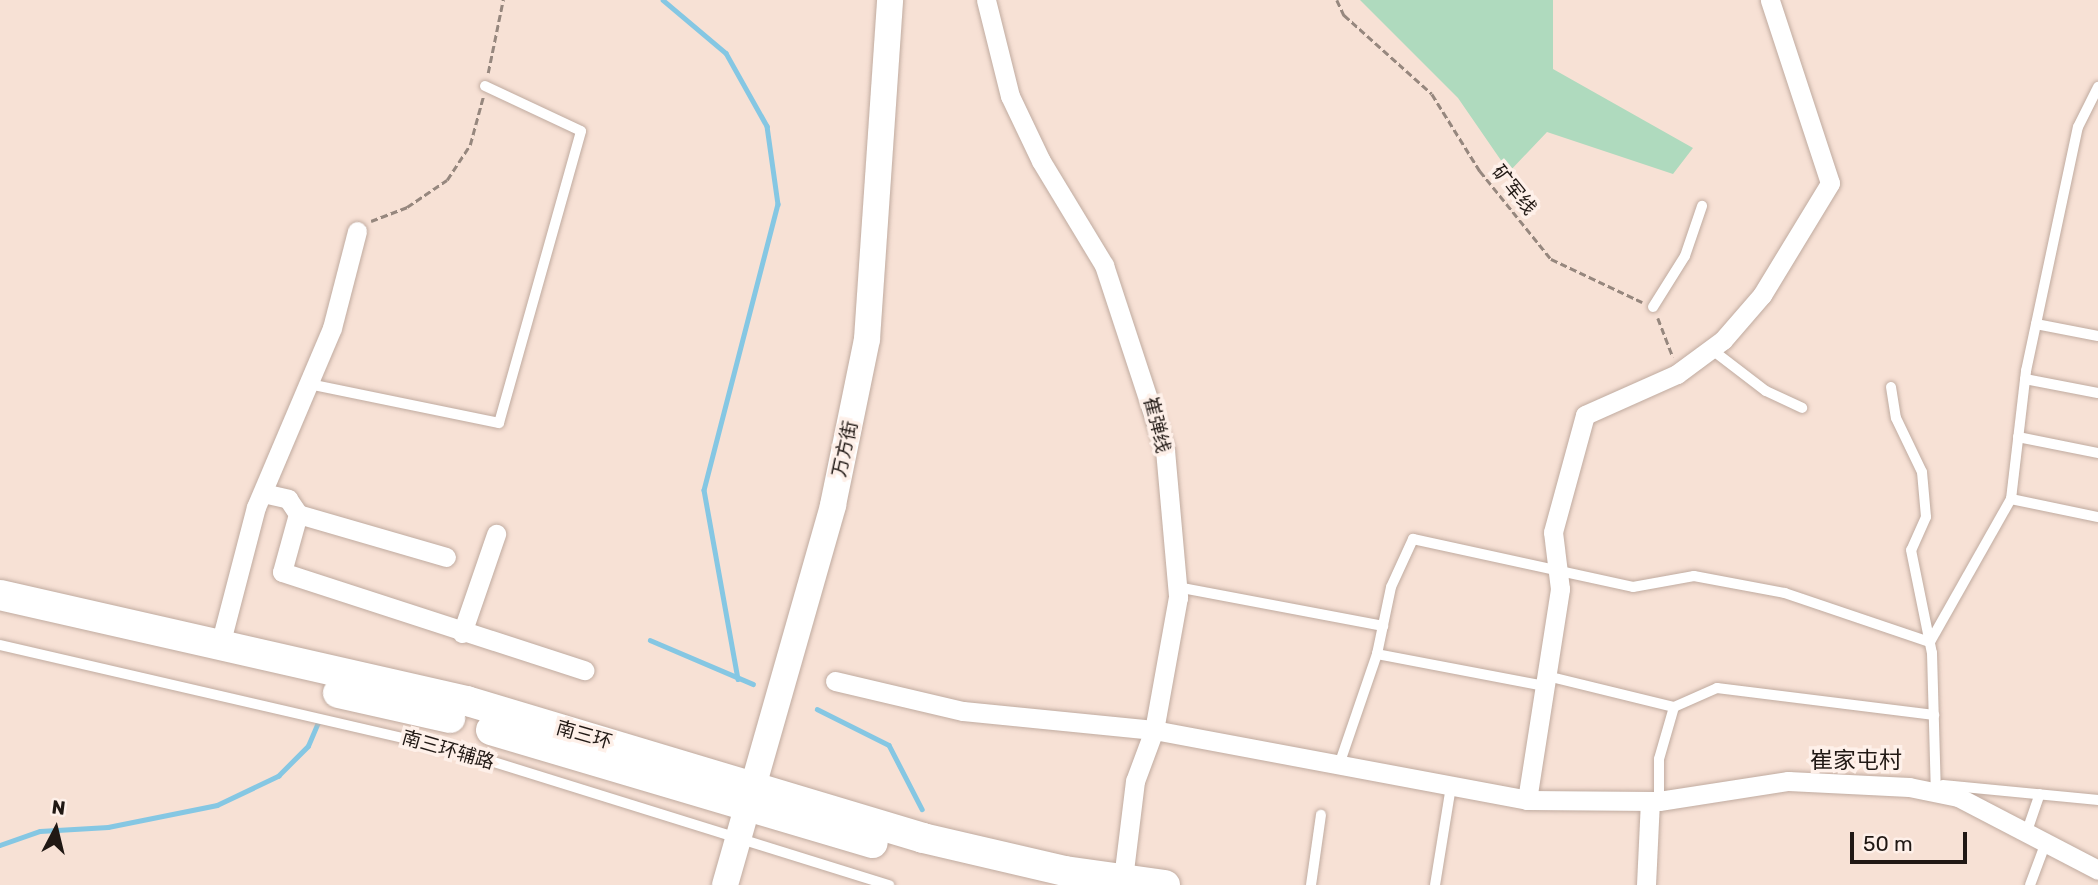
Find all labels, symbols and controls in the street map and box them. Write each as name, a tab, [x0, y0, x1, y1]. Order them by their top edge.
street label: 矿军线	[1487, 161, 1541, 219]
street label: 崔弹线	[1139, 395, 1175, 455]
street label: 万方街	[828, 419, 862, 479]
street label: 南三环	[553, 716, 615, 754]
street label: 南三环辅路	[399, 726, 497, 774]
district label: 崔家屯村	[1810, 746, 1902, 774]
north arrow	[21, 794, 91, 864]
text: N	[50, 795, 67, 820]
scale bar	[1853, 818, 1970, 862]
text: 50 m	[1863, 831, 1913, 856]

